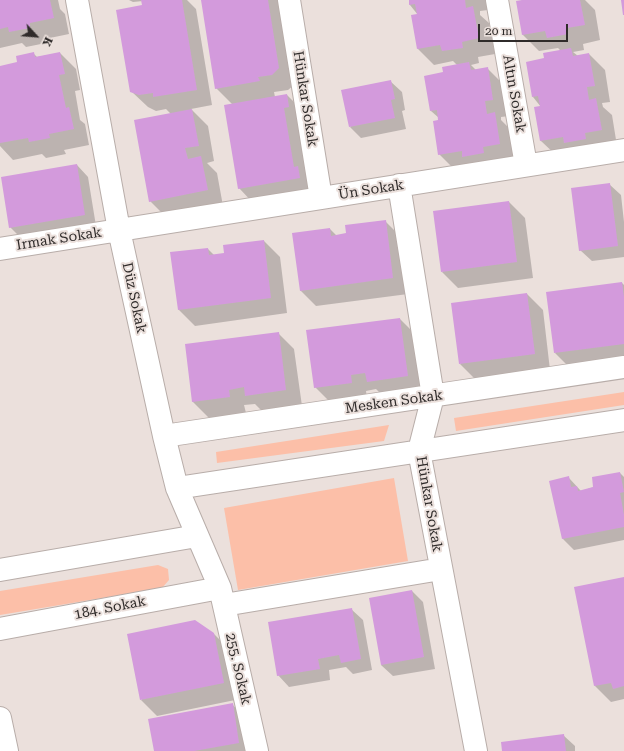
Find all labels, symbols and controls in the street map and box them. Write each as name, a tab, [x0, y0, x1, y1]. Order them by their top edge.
north arrow	[16, 16, 56, 56]
scale bar	[480, 16, 570, 42]
text: 20 m	[485, 24, 512, 38]
text: K	[39, 35, 55, 48]
street label: Hünkar Sokak	[289, 50, 321, 148]
street label: Altın Sokak	[499, 54, 529, 134]
street label: Ün Sokak	[337, 177, 405, 203]
street label: Irmak Sokak	[15, 224, 103, 254]
street label: Düz Sokak	[118, 261, 150, 335]
street label: Mesken Sokak	[344, 387, 444, 417]
street label: Hünkar Sokak	[412, 455, 446, 553]
street label: 184. Sokak	[73, 593, 147, 623]
street label: 255. Sokak	[222, 632, 254, 706]

